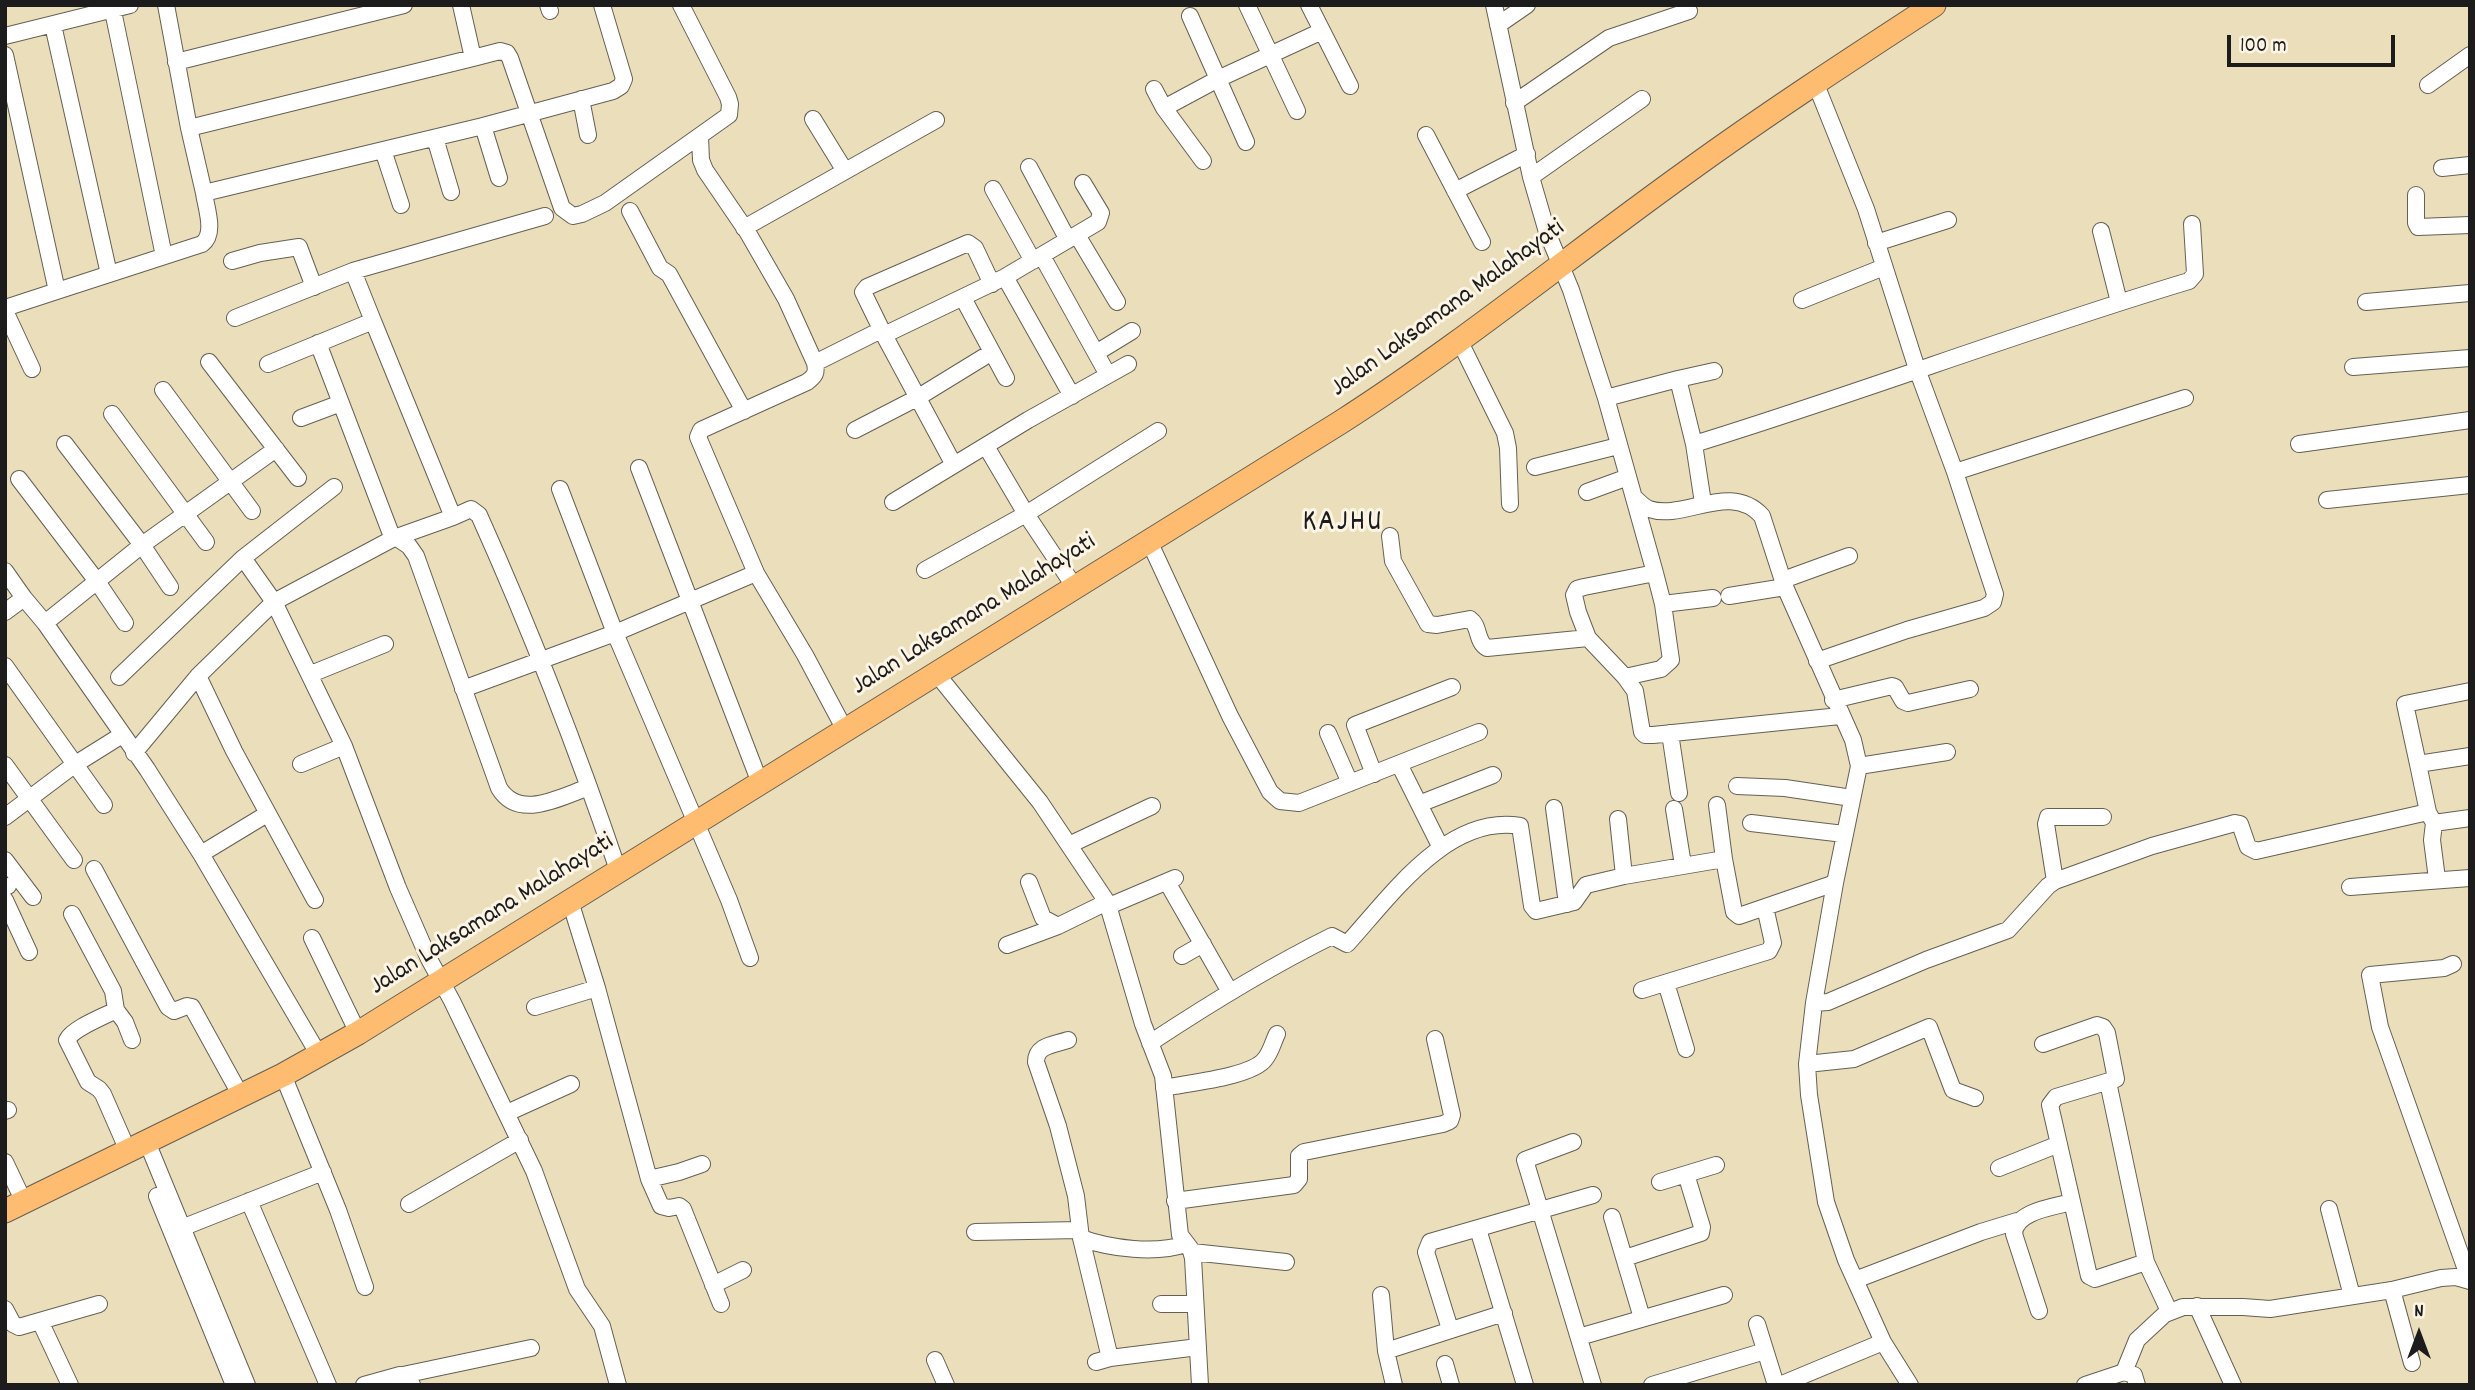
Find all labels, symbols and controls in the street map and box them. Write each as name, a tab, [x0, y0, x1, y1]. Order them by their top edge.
scale bar	[2230, 21, 2398, 65]
text: 100 m	[2240, 32, 2287, 62]
street label: Jalan Laksamana Malahayati	[1326, 215, 1572, 405]
district label: KAJHU	[1303, 507, 1383, 543]
street label: Jalan Laksamana Malahayati	[847, 528, 1103, 704]
street label: Jalan Laksamana Malahayati	[365, 828, 621, 1004]
north arrow	[2384, 1299, 2454, 1369]
text: N	[2414, 1299, 2424, 1326]

